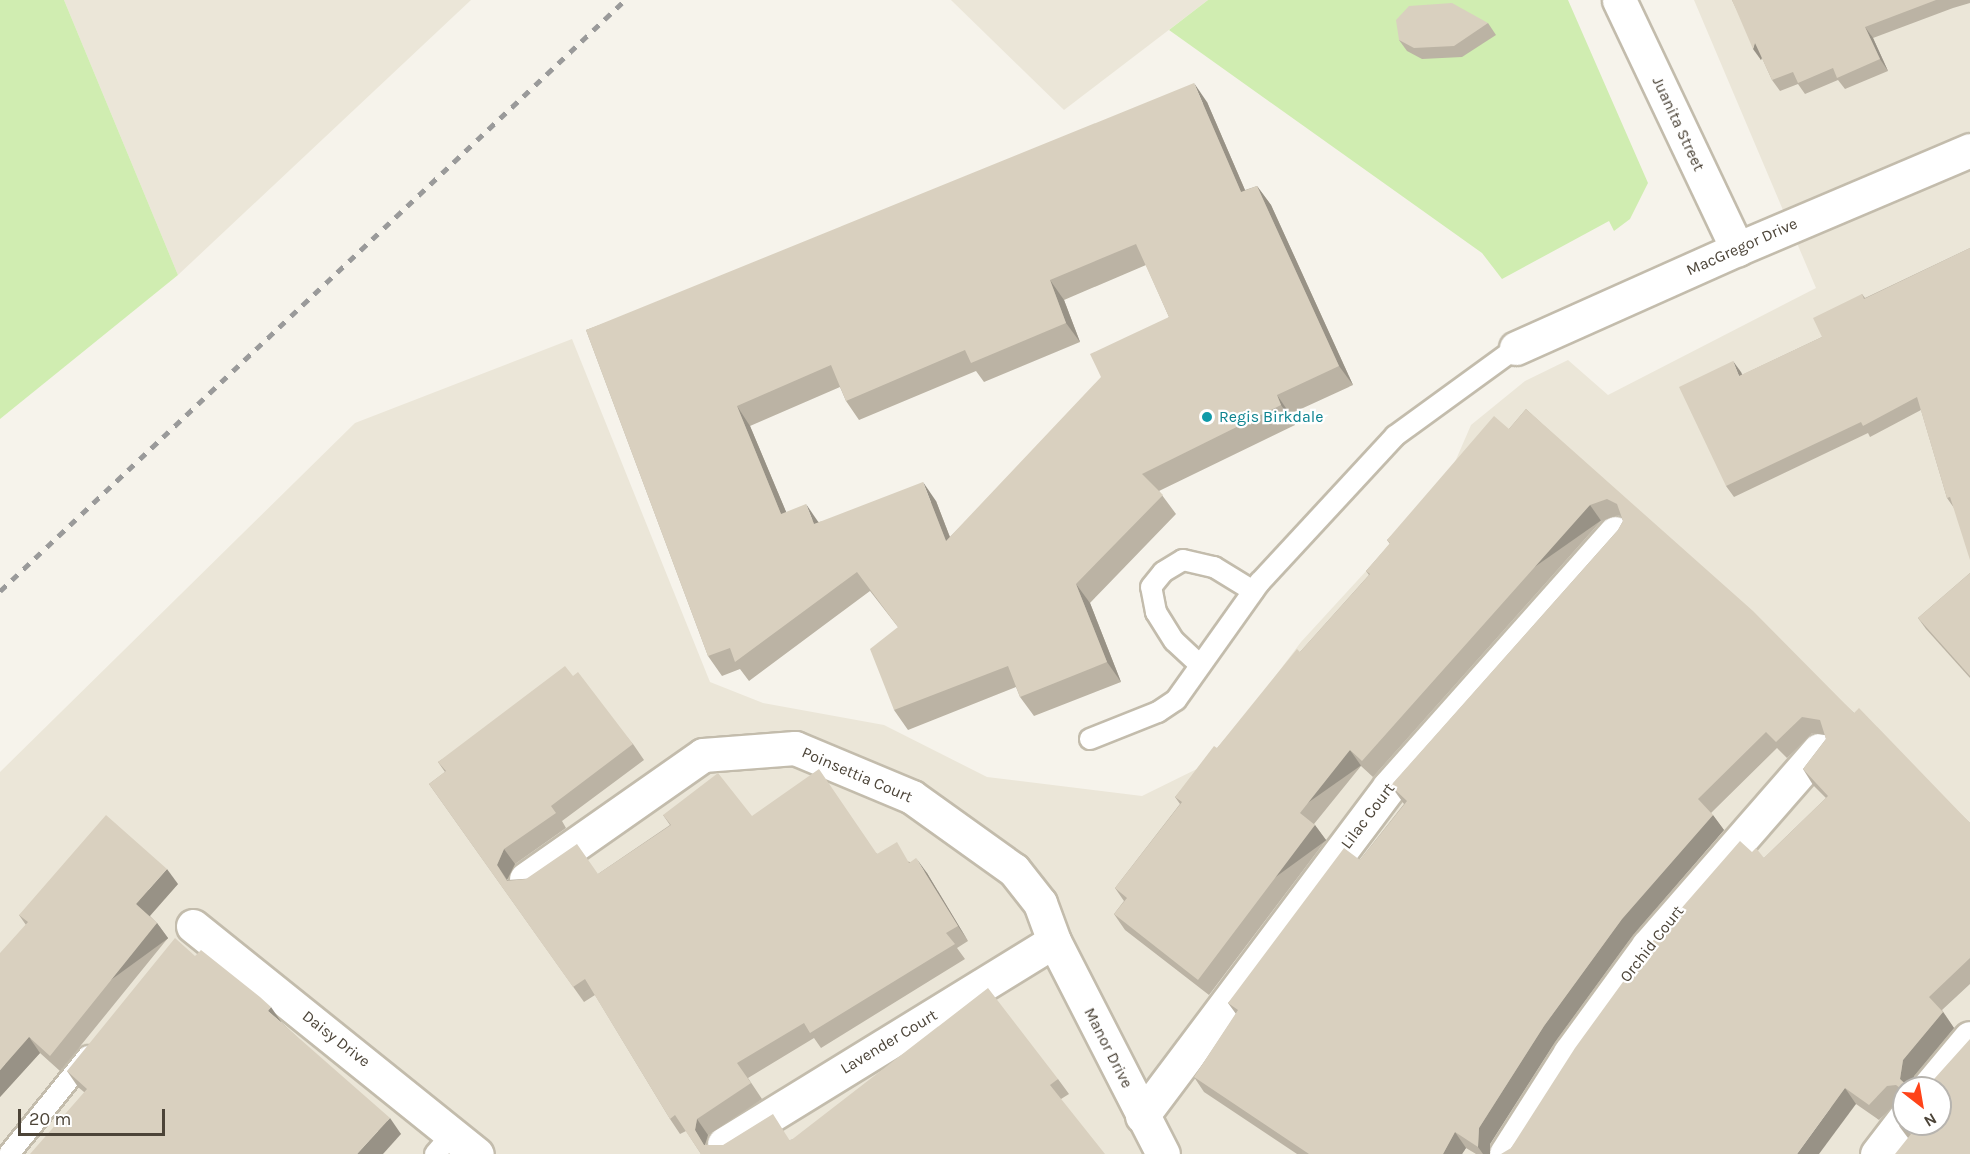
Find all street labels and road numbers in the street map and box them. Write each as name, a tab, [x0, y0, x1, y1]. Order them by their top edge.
street label: Juanita Street	[1648, 74, 1708, 174]
street label: MacGregor Drive	[1683, 214, 1801, 280]
street label: Poinsettia Court	[799, 743, 915, 807]
street label: Lilac Court	[1337, 779, 1399, 853]
street label: Orchid Court	[1616, 902, 1688, 986]
street label: Manor Drive	[1080, 1005, 1136, 1091]
street label: Lavender Court	[837, 1006, 941, 1078]
street label: Daisy Drive	[298, 1007, 374, 1071]

